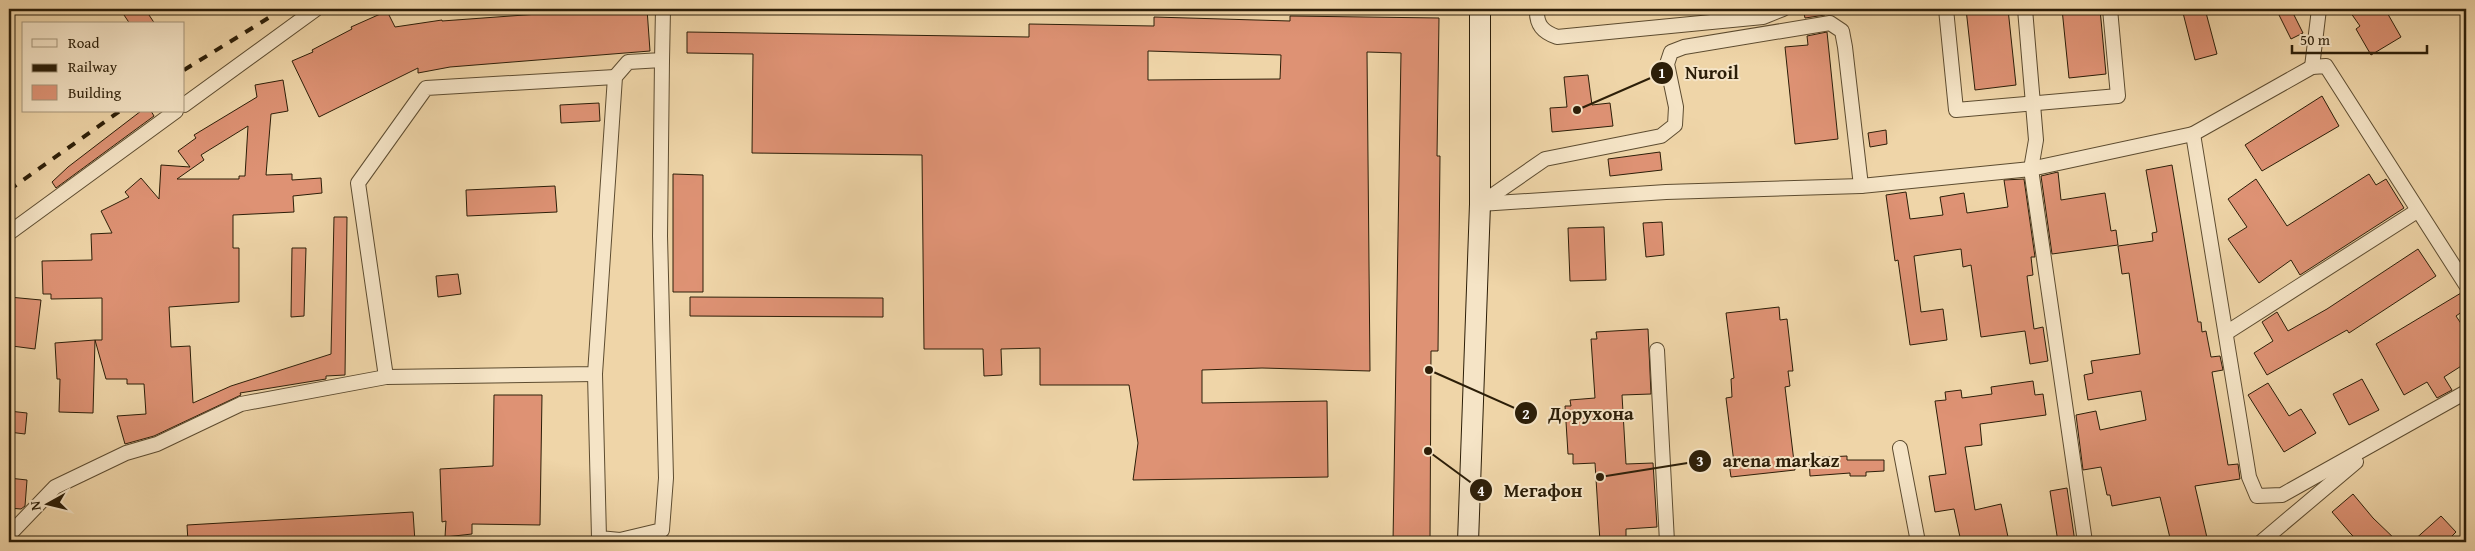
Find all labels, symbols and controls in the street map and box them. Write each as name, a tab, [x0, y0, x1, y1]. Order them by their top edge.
legend	[22, 22, 185, 112]
scale bar	[2292, 22, 2428, 54]
text: 50 m	[2300, 29, 2331, 50]
text: Road	[68, 32, 99, 53]
text: Railway	[68, 56, 118, 77]
callout: Nuroil	[1650, 56, 1749, 90]
text: Nuroil	[1685, 58, 1739, 86]
text: 1	[1658, 62, 1666, 83]
text: Building	[68, 82, 122, 103]
callout: Дорухона	[1514, 396, 1644, 430]
text: Дорухона	[1547, 399, 1634, 427]
text: 2	[1522, 403, 1530, 424]
callout: arena markaz	[1688, 444, 1850, 478]
text: arena markaz	[1722, 446, 1840, 474]
text: 3	[1696, 450, 1704, 471]
callout: Мегафон	[1469, 473, 1592, 507]
text: Мегафон	[1504, 476, 1583, 504]
north arrow	[22, 478, 72, 528]
text: 4	[1477, 480, 1485, 501]
text: N	[24, 499, 46, 512]

